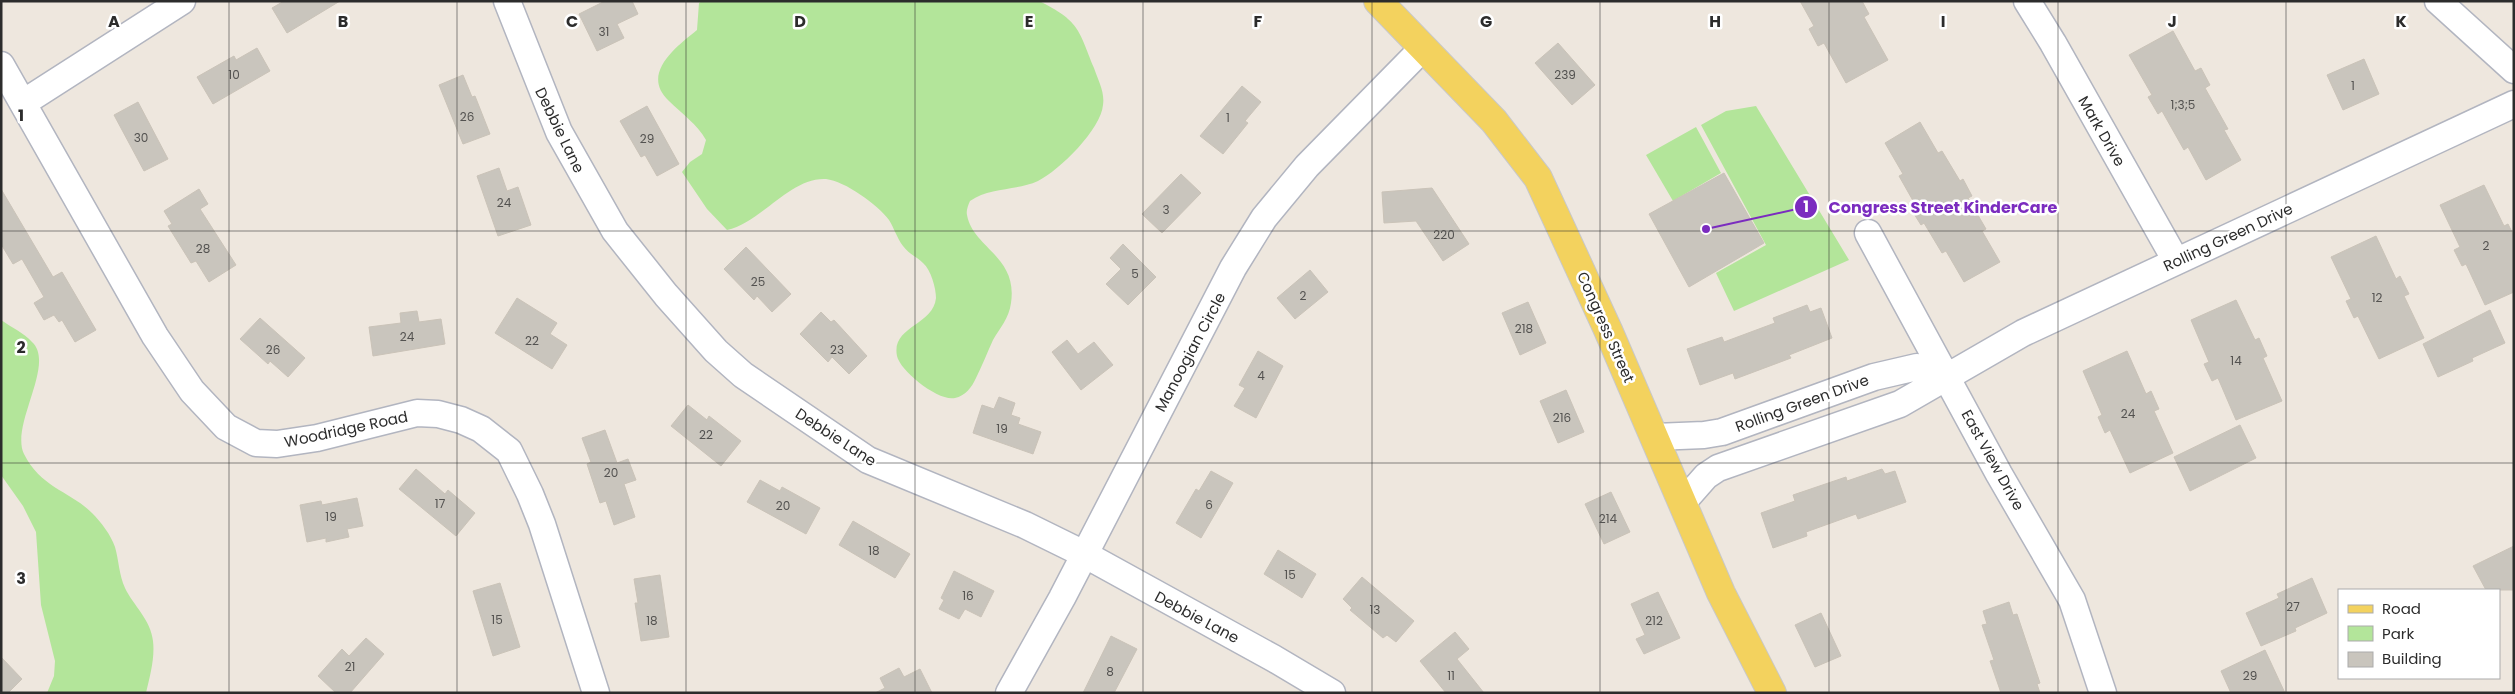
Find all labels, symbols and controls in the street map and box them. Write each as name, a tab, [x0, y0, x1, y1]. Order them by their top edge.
text: A	[108, 10, 120, 33]
text: B	[338, 10, 348, 33]
text: C	[566, 10, 578, 33]
text: D	[794, 10, 806, 33]
text: E	[1025, 10, 1033, 33]
text: F	[1254, 10, 1263, 33]
text: G	[1480, 10, 1492, 33]
text: H	[1709, 10, 1721, 33]
text: I	[1941, 10, 1945, 33]
text: J	[2167, 10, 2177, 33]
text: K	[2395, 10, 2407, 33]
house number: 31	[599, 23, 609, 40]
house number: 10	[228, 66, 240, 83]
house number: 239	[1554, 66, 1576, 83]
house number: 1	[2351, 77, 2355, 94]
street label: Debbie Lane	[530, 84, 590, 176]
street label: Mark Drive	[2073, 92, 2131, 170]
house number: 1;3;5	[2171, 96, 2195, 113]
text: 1	[18, 104, 24, 127]
house number: 26	[460, 108, 474, 125]
house number: 1	[1226, 109, 1230, 126]
house number: 30	[134, 129, 148, 146]
house number: 29	[640, 130, 654, 147]
callout: Congress Street KinderCare	[1793, 191, 2067, 222]
house number: 24	[497, 194, 512, 211]
text: 1	[1803, 196, 1809, 217]
text: Congress Street KinderCare	[1829, 196, 2058, 219]
street label: Rolling Green Drive	[2160, 198, 2296, 276]
house number: 3	[1162, 201, 1170, 218]
house number: 220	[1433, 226, 1455, 243]
house number: 2	[2483, 237, 2490, 254]
house number: 28	[196, 240, 210, 257]
house number: 5	[1131, 265, 1139, 282]
street label: Congress Street	[1572, 268, 1640, 386]
house number: 25	[751, 273, 765, 290]
house number: 2	[1300, 287, 1307, 304]
street label: Manoogian Circle	[1150, 289, 1230, 415]
house number: 12	[2372, 289, 2382, 306]
house number: 218	[1515, 320, 1533, 337]
house number: 24	[400, 328, 415, 345]
house number: 22	[525, 332, 539, 349]
text: 2	[16, 336, 26, 359]
house number: 26	[266, 341, 280, 358]
house number: 23	[830, 341, 844, 358]
house number: 14	[2230, 352, 2242, 369]
house number: 4	[1257, 367, 1265, 384]
street label: Rolling Green Drive	[1732, 369, 1872, 437]
street label: Debbie Lane	[791, 403, 881, 471]
house number: 24	[2121, 405, 2136, 422]
street label: Woodridge Road	[282, 406, 410, 452]
street label: East View Drive	[1957, 406, 2029, 514]
house number: 216	[1553, 409, 1571, 426]
house number: 19	[996, 420, 1008, 437]
house number: 22	[699, 426, 713, 443]
house number: 20	[604, 464, 618, 481]
house number: 17	[435, 495, 446, 512]
house number: 6	[1205, 496, 1213, 513]
house number: 20	[776, 497, 790, 514]
house number: 19	[325, 508, 337, 525]
house number: 214	[1599, 510, 1618, 527]
house number: 18	[868, 542, 880, 559]
house number: 15	[1284, 566, 1296, 583]
text: 3	[16, 567, 26, 590]
street label: Debbie Lane	[1151, 586, 1243, 648]
house number: 16	[962, 587, 974, 604]
legend	[2338, 589, 2500, 679]
house number: 27	[2286, 598, 2300, 615]
text: Road	[2382, 598, 2421, 619]
house number: 13	[1370, 601, 1380, 618]
house number: 15	[491, 611, 503, 628]
house number: 18	[646, 612, 658, 629]
house number: 212	[1645, 612, 1663, 629]
text: Park	[2382, 623, 2414, 644]
text: Building	[2382, 648, 2442, 669]
house number: 21	[345, 658, 355, 675]
house number: 8	[1106, 663, 1114, 680]
house number: 11	[1447, 667, 1455, 684]
house number: 29	[2243, 667, 2257, 684]

